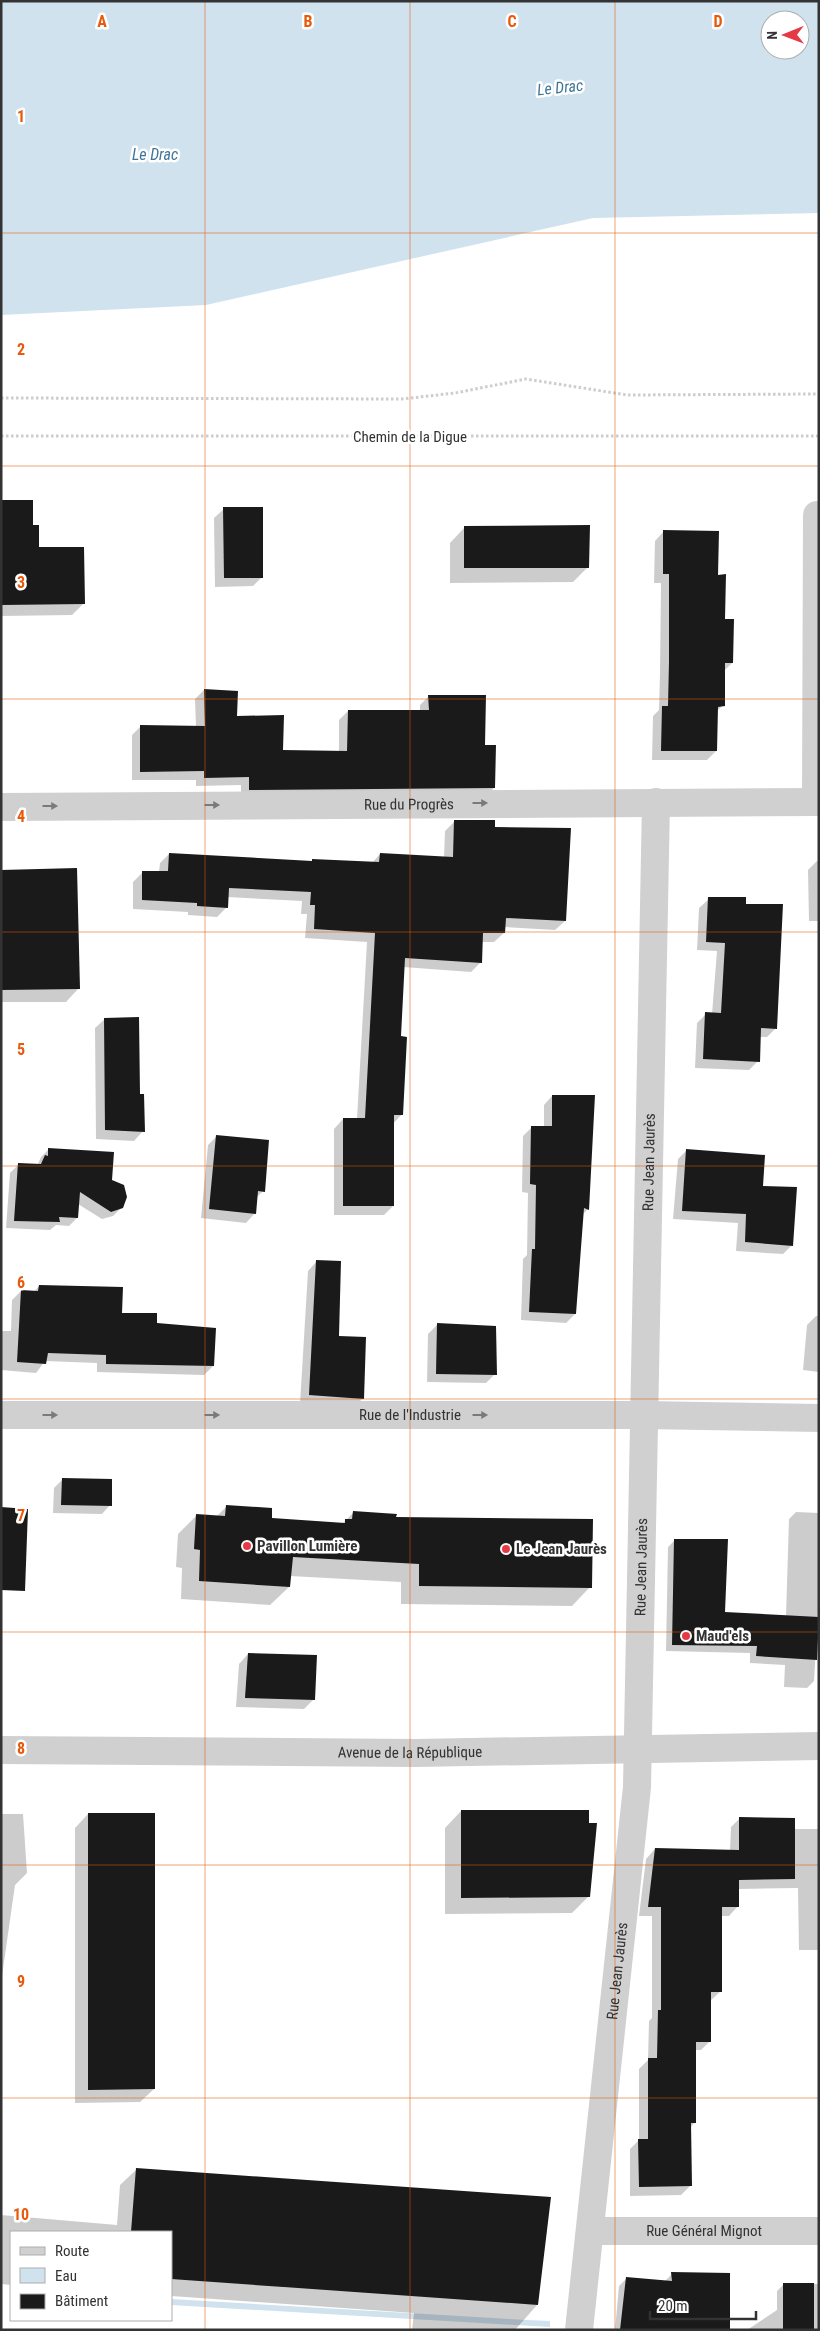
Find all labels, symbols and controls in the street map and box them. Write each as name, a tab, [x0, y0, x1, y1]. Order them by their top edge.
north arrow	[760, 10, 810, 60]
text: A	[97, 12, 107, 31]
text: B	[304, 12, 313, 31]
text: C	[507, 12, 517, 31]
text: D	[713, 12, 723, 31]
text: N	[764, 31, 780, 40]
water label: Le Drac	[536, 76, 584, 99]
text: 1	[17, 107, 25, 126]
water label: Le Drac	[132, 145, 178, 164]
text: 2	[17, 340, 25, 359]
street label: Chemin de la Digue	[353, 428, 467, 446]
text: 3	[17, 573, 25, 592]
street label: Rue du Progrès	[364, 795, 454, 814]
one-way arrow	[472, 799, 488, 807]
one-way arrow	[205, 801, 221, 809]
one-way arrow	[42, 802, 58, 810]
text: 4	[17, 807, 25, 826]
text: 5	[17, 1040, 25, 1059]
street label: Rue Jean Jaurès	[639, 1113, 659, 1211]
text: 6	[17, 1273, 25, 1292]
street label: Rue de l'Industrie	[359, 1406, 461, 1424]
one-way arrow	[42, 1411, 58, 1419]
one-way arrow	[205, 1411, 221, 1419]
one-way arrow	[472, 1411, 488, 1419]
text: 7	[17, 1506, 25, 1525]
street label: Rue Jean Jaurès	[631, 1518, 651, 1616]
place label: Pavillon Lumière	[257, 1537, 357, 1555]
marker: Pavillon Lumière	[241, 1540, 253, 1552]
place label: Le Jean Jaurès	[516, 1540, 607, 1558]
marker: Le Jean Jaurès	[500, 1543, 512, 1555]
place label: Maud'els	[696, 1627, 749, 1645]
marker: Maud'els	[680, 1630, 692, 1642]
text: 8	[17, 1739, 25, 1758]
street label: Avenue de la République	[338, 1743, 482, 1762]
street label: Rue Jean Jaurès	[603, 1921, 632, 2021]
text: 9	[17, 1972, 25, 1991]
text: 10	[13, 2205, 29, 2224]
street label: Rue Général Mignot	[646, 2222, 762, 2240]
legend	[10, 2231, 172, 2321]
text: Route	[55, 2242, 89, 2260]
text: Eau	[55, 2267, 77, 2285]
scale bar	[650, 2288, 756, 2320]
text: Bâtiment	[55, 2292, 108, 2310]
text: 20 m	[658, 2297, 688, 2315]

